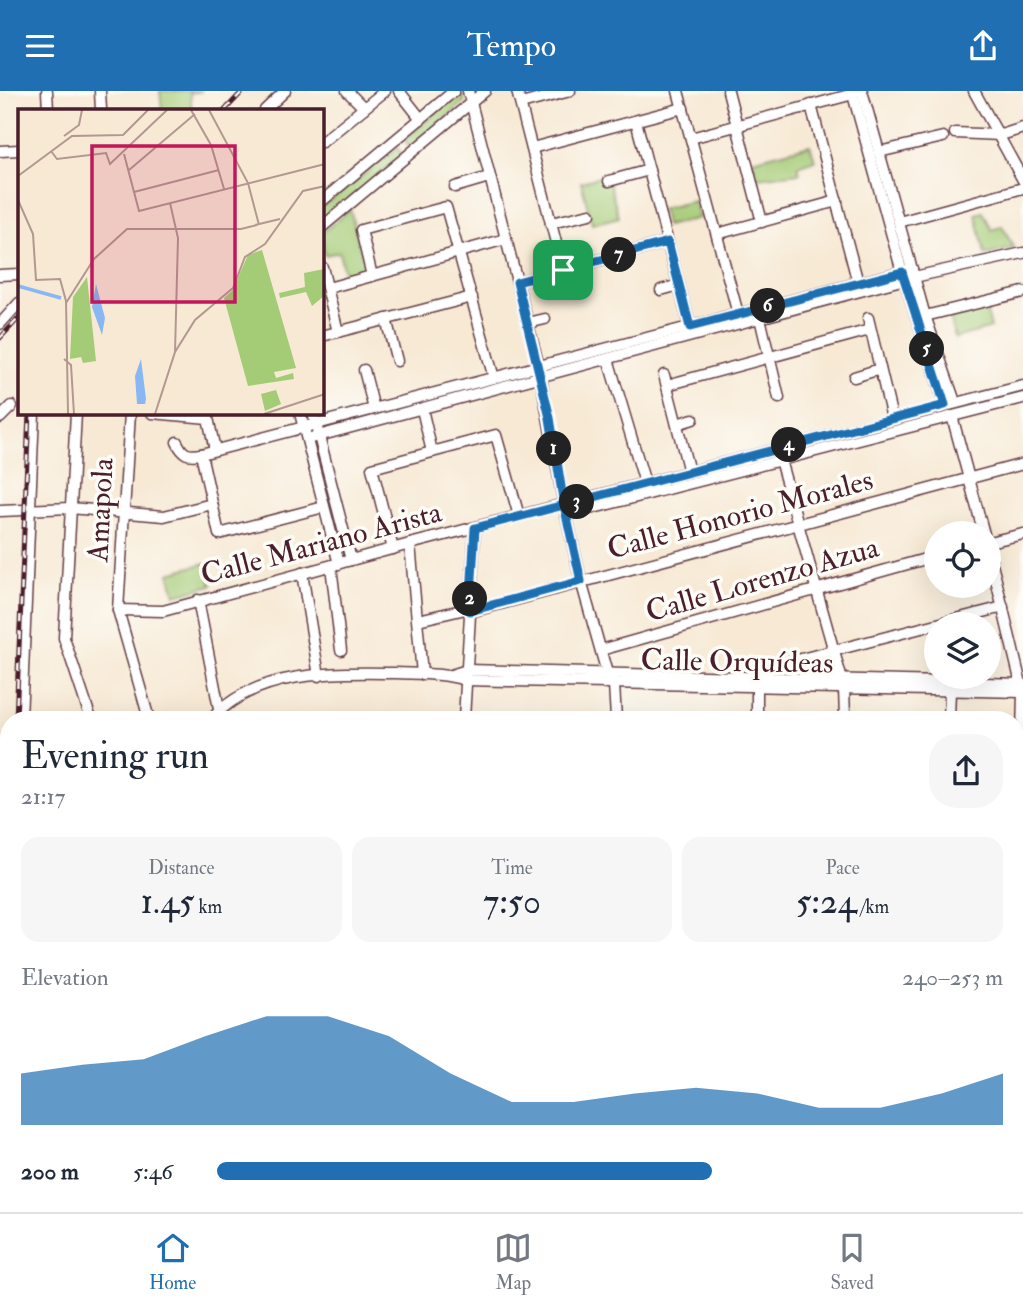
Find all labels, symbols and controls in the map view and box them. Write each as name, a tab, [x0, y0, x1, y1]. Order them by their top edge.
text: Tempo	[467, 26, 556, 66]
icon: menu	[21, 27, 59, 65]
icon: share	[964, 27, 1002, 65]
inset map	[18, 109, 324, 415]
pin: 7	[602, 237, 636, 273]
pin	[533, 240, 593, 300]
text: 7	[614, 242, 623, 266]
icon: arrive	[544, 251, 582, 289]
pin: 6	[750, 289, 786, 323]
text: 6	[763, 293, 772, 317]
pin: 5	[909, 331, 944, 367]
text: 5	[922, 336, 931, 360]
pin: 4	[772, 427, 806, 463]
pin: 1	[536, 431, 572, 467]
text: 4	[783, 432, 794, 456]
text: 1	[550, 436, 557, 460]
street label: Amapola	[79, 456, 122, 564]
street label: Calle Honorio Morales	[603, 461, 877, 568]
pin: 3	[560, 485, 594, 519]
text: 3	[573, 489, 580, 513]
street label: Calle Mariano Arista	[197, 493, 446, 593]
map controls	[924, 521, 1001, 689]
button: locate	[924, 521, 1001, 598]
street label: Calle Lorenzo Azua	[641, 528, 883, 630]
pin: 2	[452, 581, 488, 617]
text: 2	[465, 586, 474, 610]
button: layers	[924, 612, 1001, 689]
street label: Calle Orquídeas	[640, 641, 834, 682]
text: Evening run	[21, 732, 209, 780]
button: share	[929, 734, 1003, 808]
text: 21:17	[21, 782, 65, 811]
text: Distance	[148, 856, 215, 880]
text: Time	[491, 856, 533, 880]
text: Pace	[826, 856, 860, 880]
text: 1.45	[140, 880, 194, 924]
text: 7:50	[483, 880, 541, 924]
text: 5:24	[796, 880, 857, 924]
text: km	[194, 895, 222, 919]
text: /km	[857, 895, 889, 919]
text: Elevation	[21, 963, 109, 992]
text: 240–253 m	[902, 963, 1003, 992]
text: 200 m	[21, 1157, 79, 1186]
text: 5:46	[133, 1157, 173, 1186]
tab: Home	[149, 1229, 196, 1295]
tab: Map	[494, 1229, 532, 1295]
tab: Saved	[830, 1229, 874, 1295]

